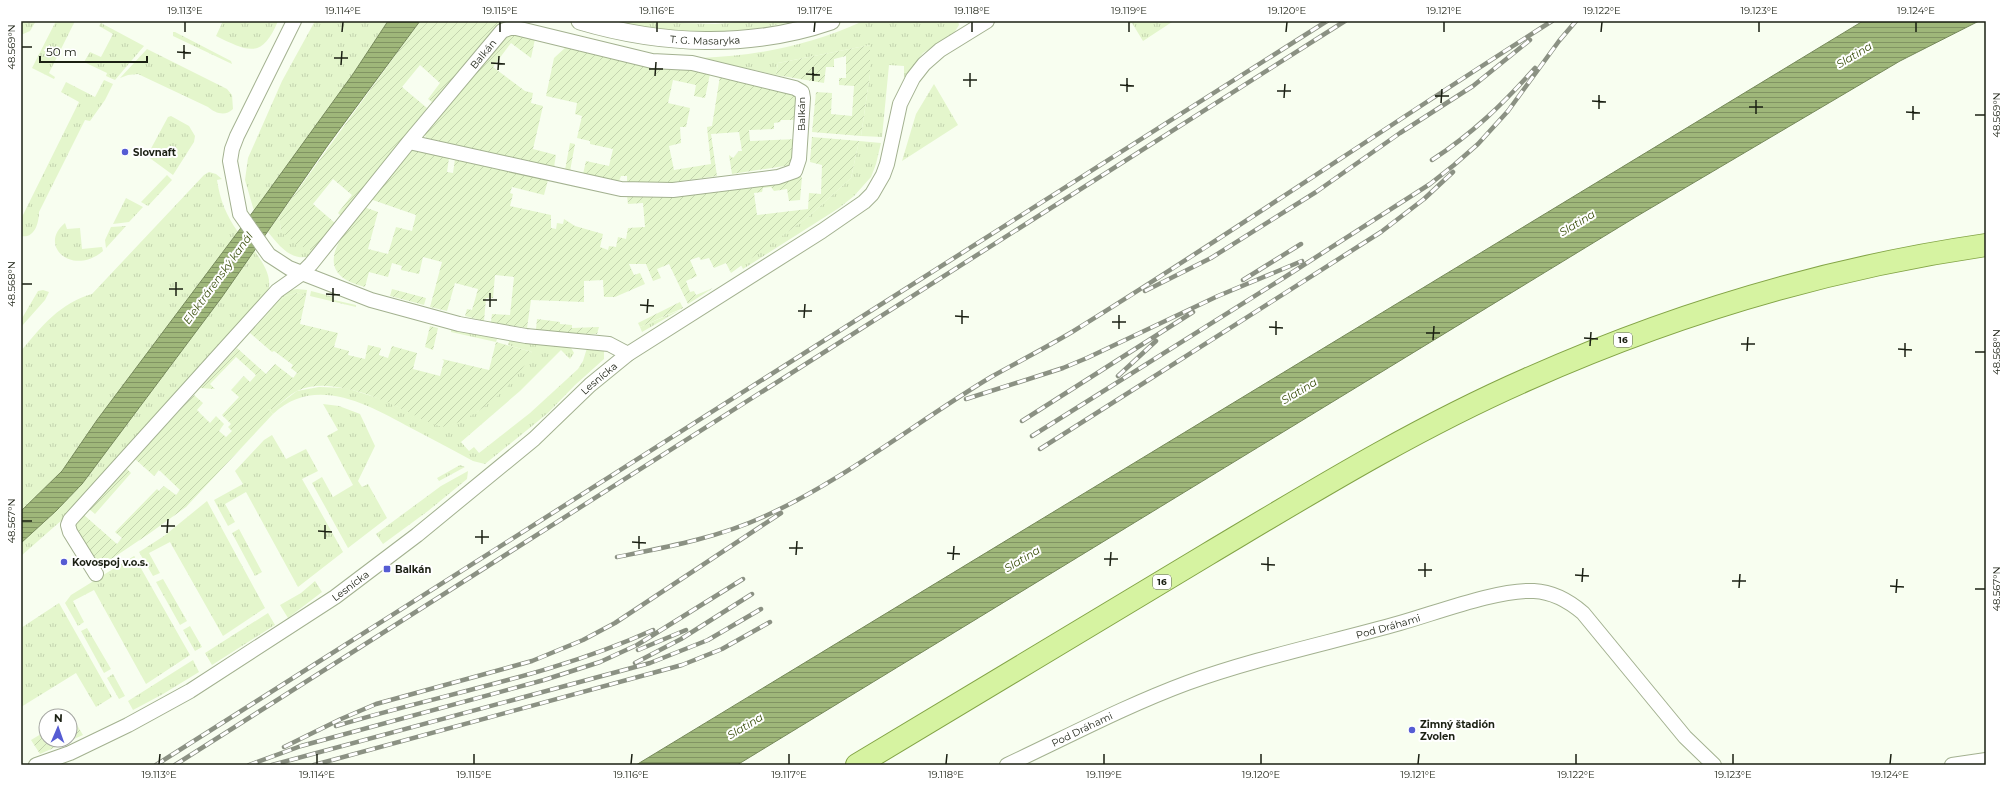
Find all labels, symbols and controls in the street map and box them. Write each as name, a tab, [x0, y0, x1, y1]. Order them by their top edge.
text: 19.113°E	[167, 4, 203, 17]
text: 19.114°E	[325, 4, 361, 17]
text: 19.115°E	[482, 4, 518, 17]
text: 19.116°E	[639, 4, 675, 17]
text: 19.117°E	[797, 4, 833, 17]
text: 19.118°E	[954, 4, 990, 17]
text: 19.119°E	[1111, 4, 1147, 17]
text: 19.120°E	[1268, 4, 1306, 17]
text: 19.121°E	[1426, 4, 1462, 17]
text: 19.122°E	[1583, 4, 1621, 17]
text: 19.123°E	[1740, 4, 1778, 17]
text: 19.124°E	[1897, 4, 1935, 17]
text: 48.569°N	[5, 24, 18, 70]
street label: T. G. Masaryka	[669, 33, 741, 48]
street label: Balkán	[467, 37, 500, 71]
scale bar	[40, 38, 147, 64]
water label: Slatina	[1833, 39, 1875, 71]
text: 50 m	[46, 44, 77, 59]
text: 48.569°N	[1990, 92, 2003, 138]
street label: Balkán	[795, 97, 808, 131]
place label: Slovnaft	[133, 146, 177, 159]
marker: Slovnaft	[120, 147, 130, 157]
water label: Slatina	[1556, 207, 1598, 239]
water label: Elektrárenský kanál	[180, 229, 256, 327]
text: 48.568°N	[5, 261, 18, 307]
text: 48.568°N	[1990, 329, 2003, 375]
road number: 16	[1614, 333, 1632, 347]
street label: Lesnícka	[578, 360, 620, 397]
water label: Slatina	[1278, 375, 1320, 407]
text: 48.567°N	[5, 498, 18, 544]
water label: Slatina	[1001, 543, 1043, 575]
place label: Kovospoj v.o.s.	[72, 556, 148, 569]
marker: Kovospoj v.o.s.	[59, 557, 69, 567]
place label: Balkán	[395, 563, 431, 576]
marker: Balkán	[382, 564, 392, 574]
text: 48.567°N	[1990, 566, 2003, 612]
street label: Lesnícka	[329, 568, 372, 604]
road number: 16	[1153, 575, 1171, 589]
street label: Pod Dráhami	[1355, 611, 1422, 642]
north arrow	[38, 708, 78, 748]
street label: Pod Dráhami	[1049, 709, 1115, 750]
water label: Slatina	[724, 710, 766, 742]
text: N	[54, 711, 63, 725]
place label: Zimný štadión Zvolen	[1420, 718, 1495, 743]
marker: Zimný štadión Zvolen	[1407, 725, 1417, 735]
text: 19.113°E	[141, 768, 177, 781]
text: 19.114°E	[299, 768, 335, 781]
text: 19.115°E	[456, 768, 492, 781]
text: 19.116°E	[613, 768, 649, 781]
text: 19.117°E	[771, 768, 807, 781]
text: 19.118°E	[928, 768, 964, 781]
text: 19.119°E	[1086, 768, 1122, 781]
text: 19.120°E	[1242, 768, 1280, 781]
text: 19.121°E	[1400, 768, 1436, 781]
text: 19.122°E	[1557, 768, 1595, 781]
text: 19.123°E	[1714, 768, 1752, 781]
text: 19.124°E	[1871, 768, 1909, 781]

